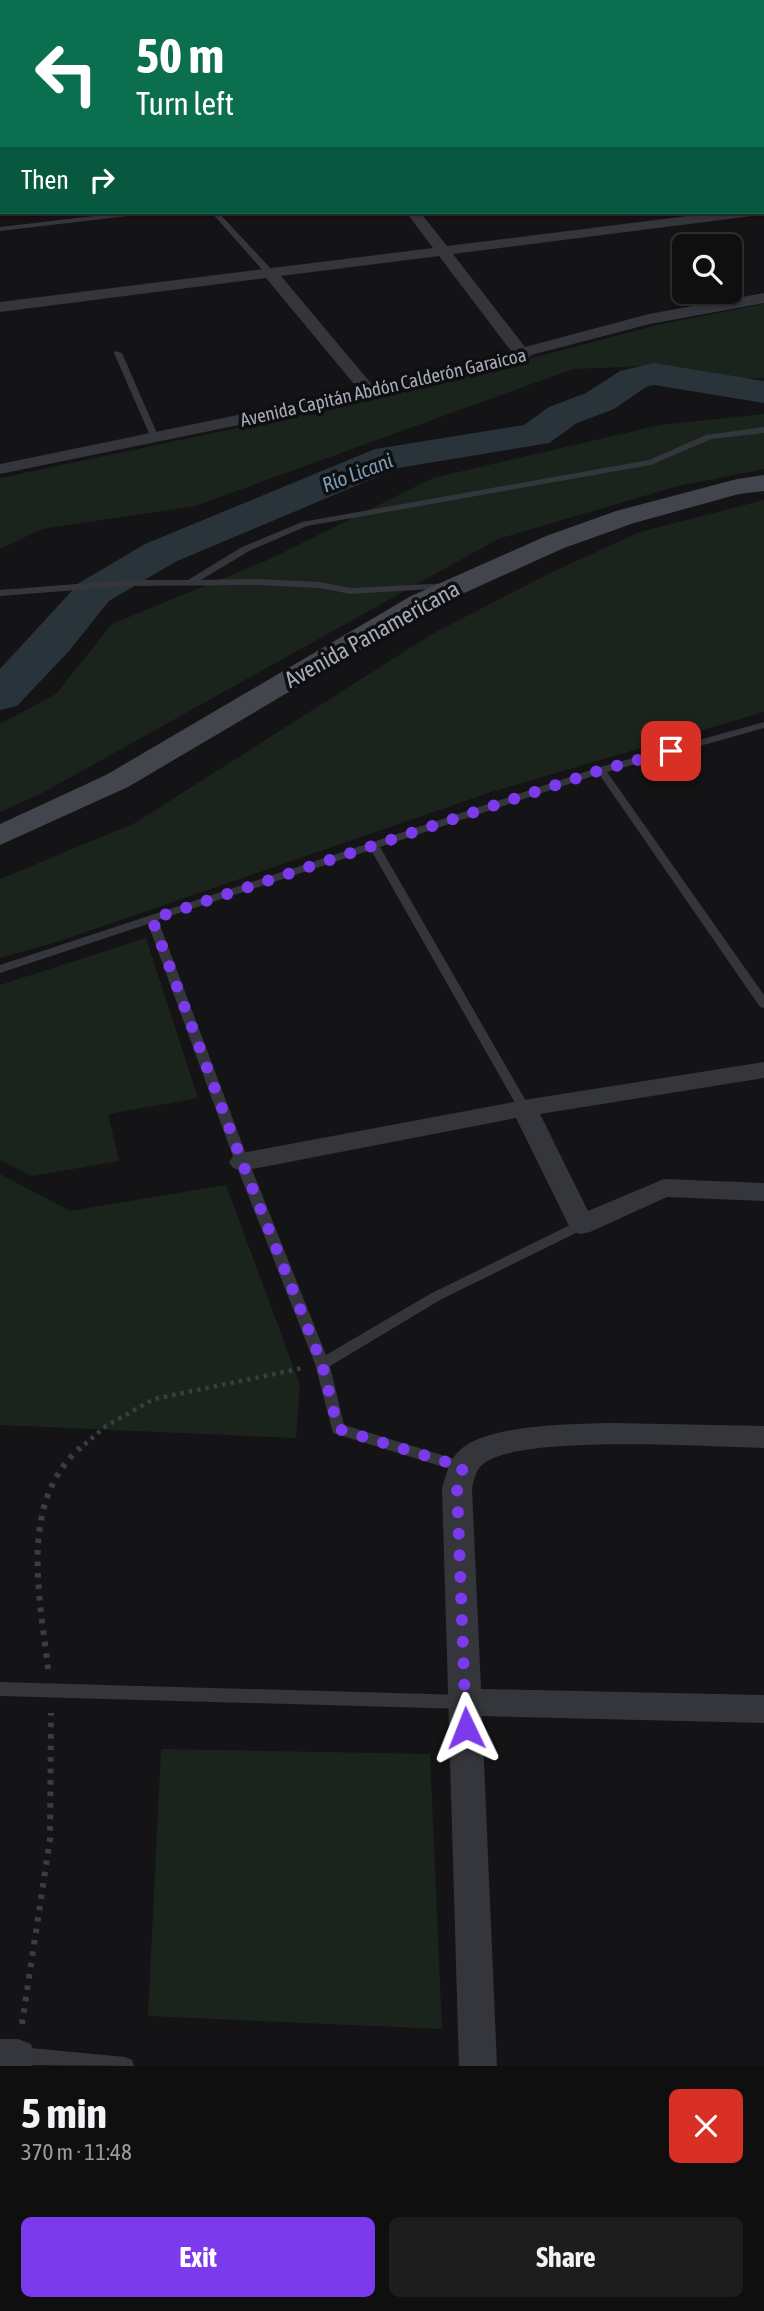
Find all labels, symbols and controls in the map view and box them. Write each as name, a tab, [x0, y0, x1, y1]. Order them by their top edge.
text: 50 m	[136, 27, 224, 83]
icon: left	[21, 28, 112, 119]
text: Turn left	[136, 85, 234, 122]
icon: right	[83, 161, 121, 199]
text: Then	[21, 165, 69, 195]
map controls	[672, 234, 742, 304]
button: search	[672, 234, 742, 304]
street label: Avenida Capitán Abdón Calderón Garaicoa	[238, 343, 528, 431]
water label: Río Licani	[318, 448, 396, 496]
street label: Avenida Panamericana	[280, 575, 464, 693]
pin	[641, 721, 701, 781]
icon: arrive	[652, 732, 690, 770]
position arrow	[429, 1691, 503, 1765]
text: 5 min	[21, 2089, 107, 2137]
button: close	[669, 2089, 743, 2163]
text: 370 m · 11:48	[21, 2139, 132, 2165]
button: Exit	[21, 2217, 375, 2297]
button: Share	[389, 2217, 743, 2297]

